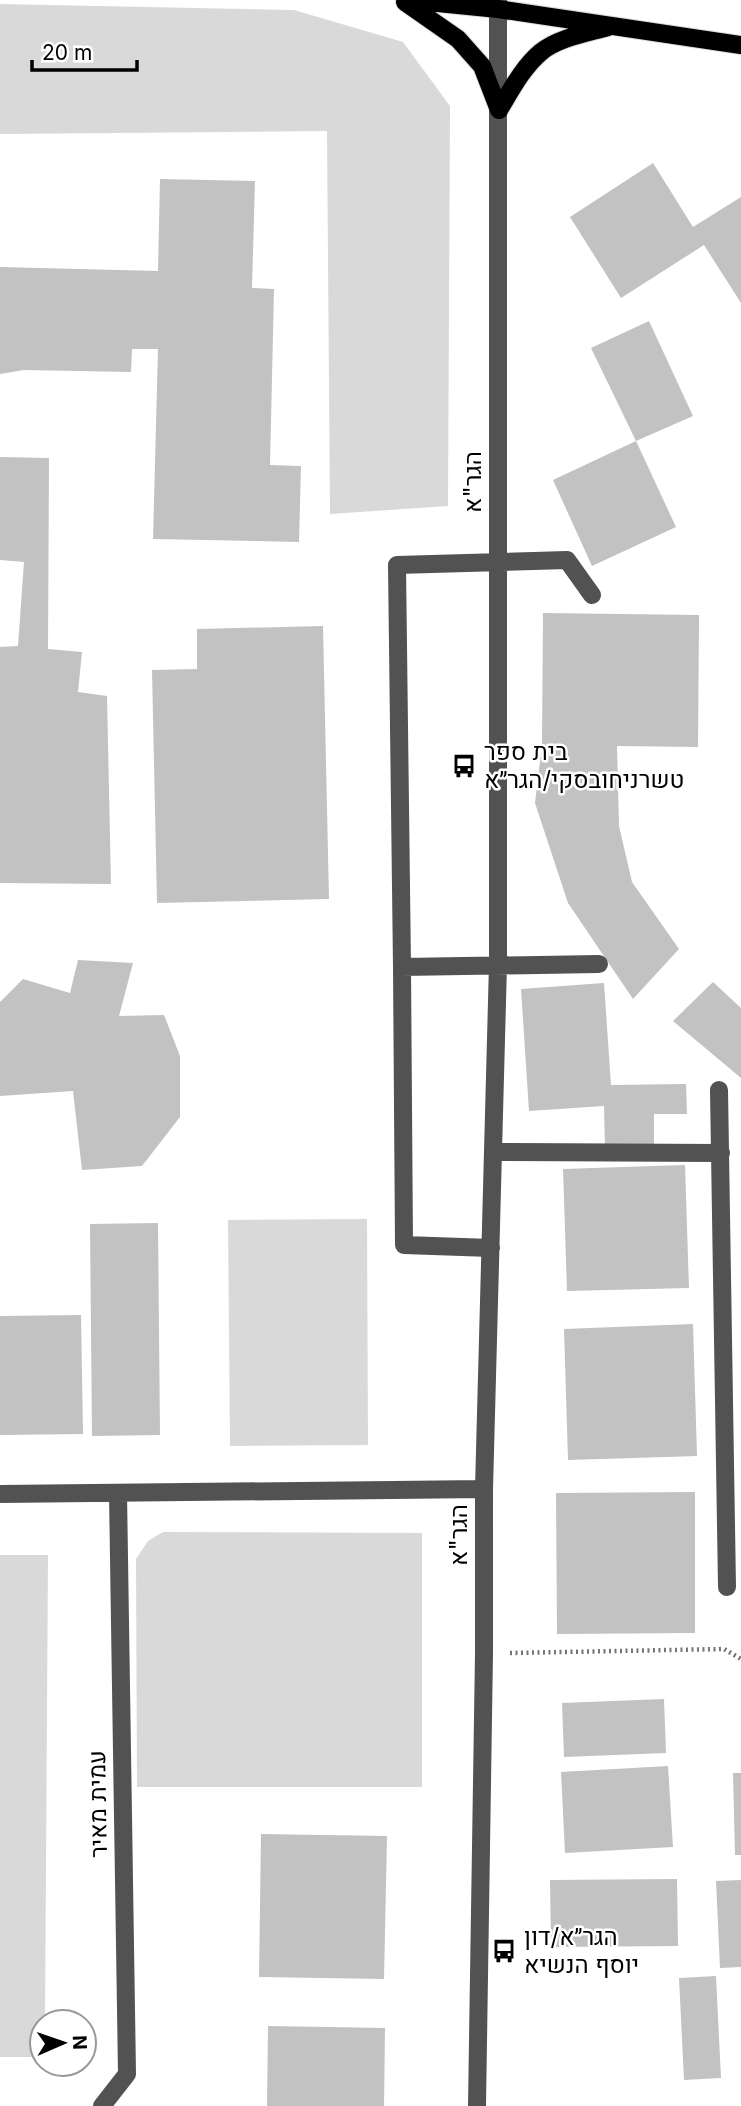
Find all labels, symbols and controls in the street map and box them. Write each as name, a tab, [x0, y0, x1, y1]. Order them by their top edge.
scale bar	[32, 28, 136, 72]
text: 20 m	[42, 40, 92, 65]
street label: הגר"א	[458, 451, 487, 513]
place label: בית ספר טשרניחובסקי/הגר״א	[484, 737, 684, 794]
bus stop icon: בית ספר טשרניחובסקי/הגר״א	[450, 752, 478, 780]
street label: הגר"א	[444, 1504, 473, 1566]
street label: עמית מאיר	[82, 1750, 113, 1858]
place label: הגר״א/דון יוסף הנשיא	[524, 1922, 639, 1979]
bus stop icon: הגר״א/דון יוסף הנשיא	[490, 1937, 518, 1965]
north arrow	[28, 2008, 98, 2078]
text: N	[68, 2035, 91, 2050]

